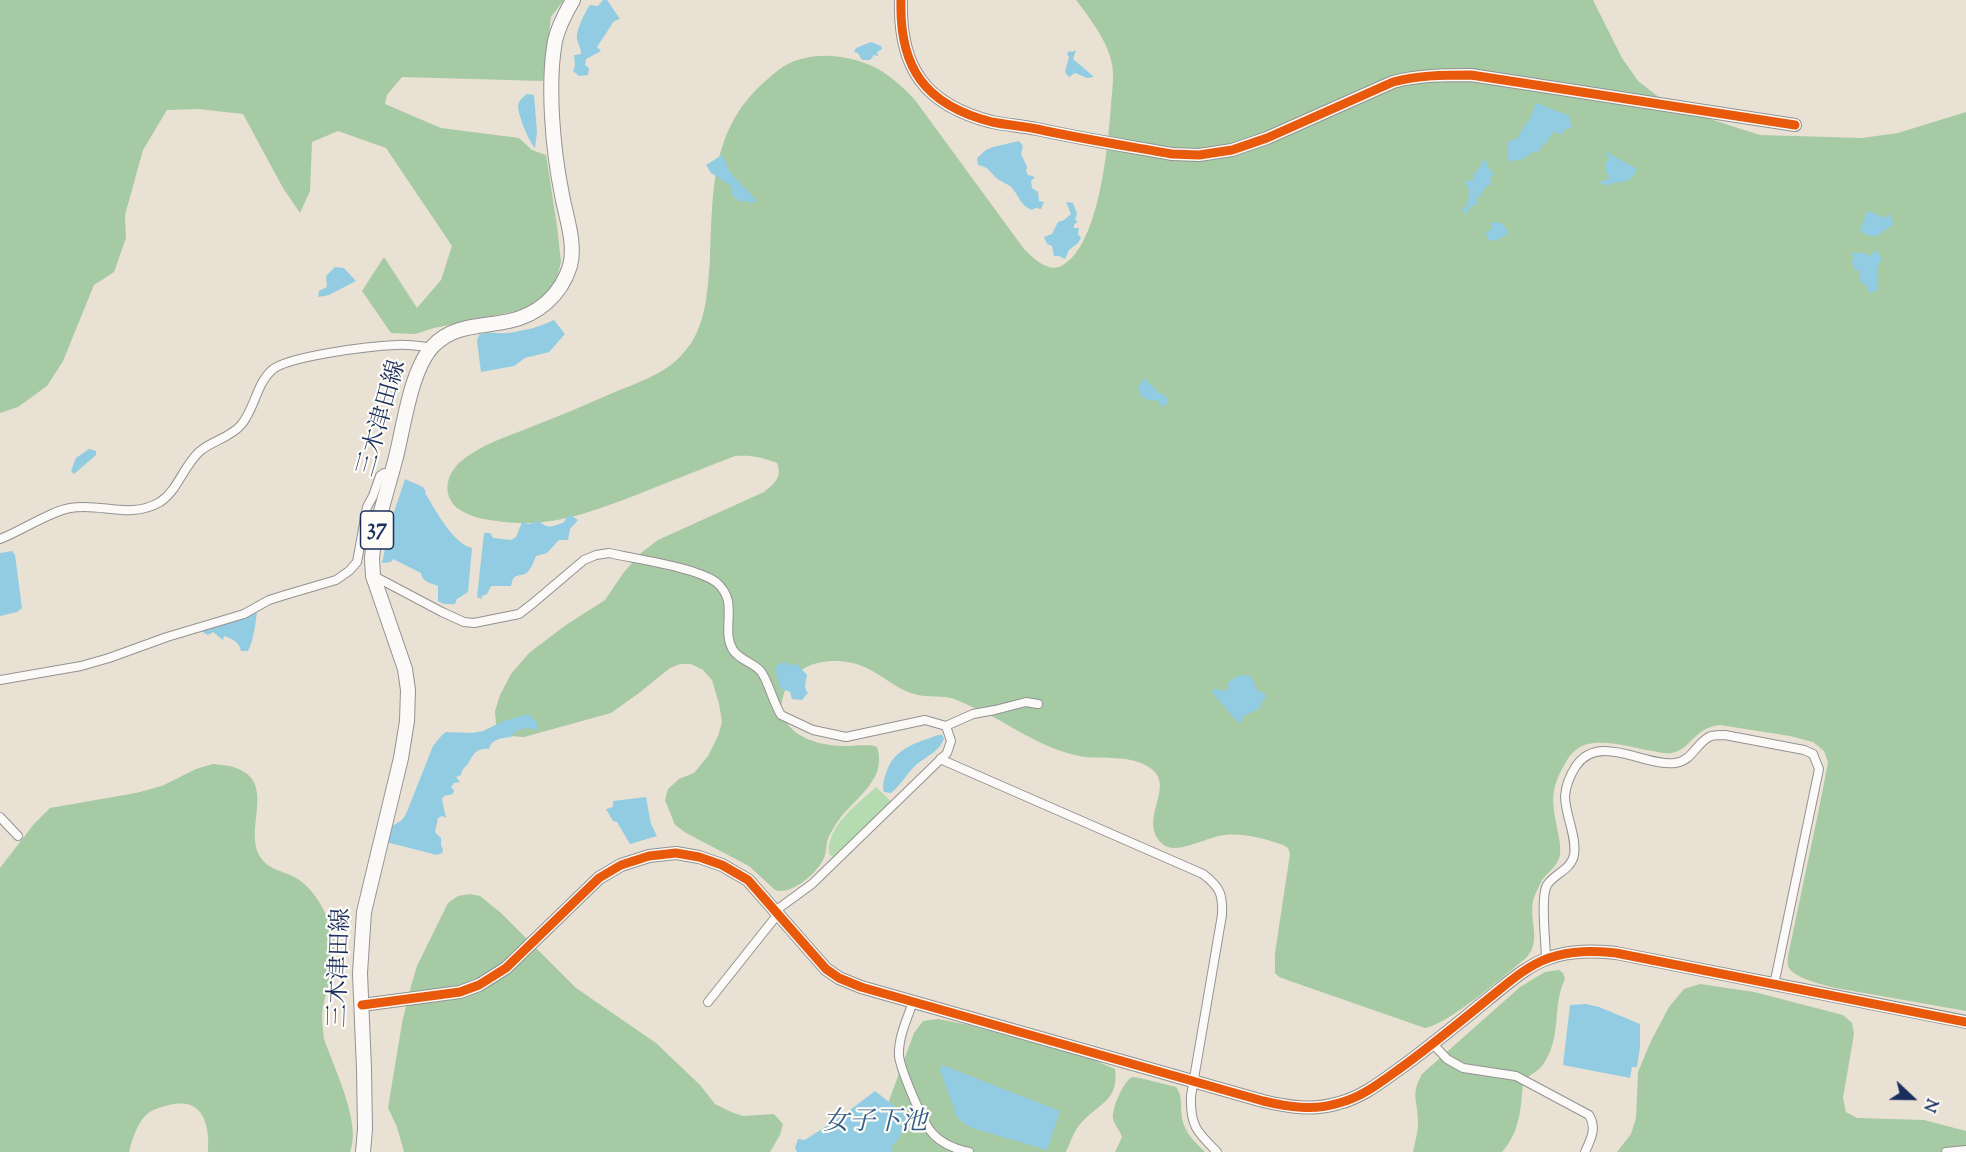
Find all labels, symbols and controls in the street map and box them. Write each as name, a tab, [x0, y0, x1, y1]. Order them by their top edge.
street label: 三木津田線	[354, 357, 414, 481]
road number: 37	[360, 511, 394, 549]
street label: 三木津田線	[326, 908, 358, 1028]
north arrow	[1882, 1068, 1942, 1128]
text: N	[1916, 1095, 1942, 1115]
water label: 女子下池	[823, 1109, 927, 1141]

